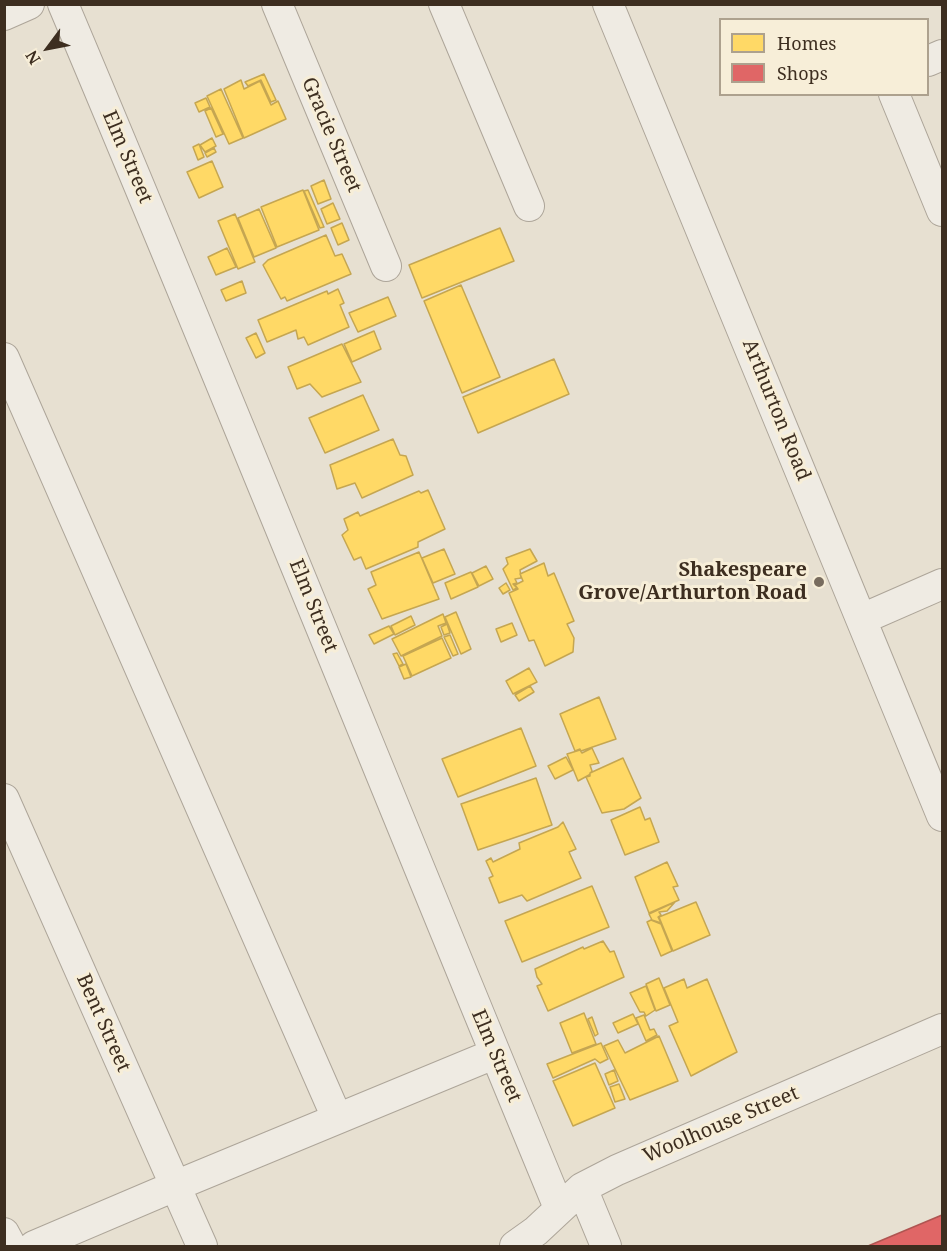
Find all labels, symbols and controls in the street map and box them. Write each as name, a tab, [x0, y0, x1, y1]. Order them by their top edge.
north arrow	[18, 18, 78, 78]
legend	[719, 18, 929, 96]
text: Homes	[777, 31, 836, 55]
text: N	[20, 46, 45, 69]
text: Shops	[777, 61, 828, 85]
street label: Gracie Street	[296, 74, 366, 196]
street label: Elm Street	[97, 107, 157, 207]
street label: Arthurton Road	[737, 336, 815, 484]
street label: Elm Street	[283, 556, 343, 656]
place label: Shakespeare Grove/Arthurton Road	[578, 558, 807, 605]
marker: Shakespeare Grove/Arthurton Road	[812, 575, 826, 589]
street label: Bent Street	[71, 970, 135, 1076]
street label: Elm Street	[466, 1006, 526, 1106]
street label: Woolhouse Street	[640, 1081, 802, 1169]

